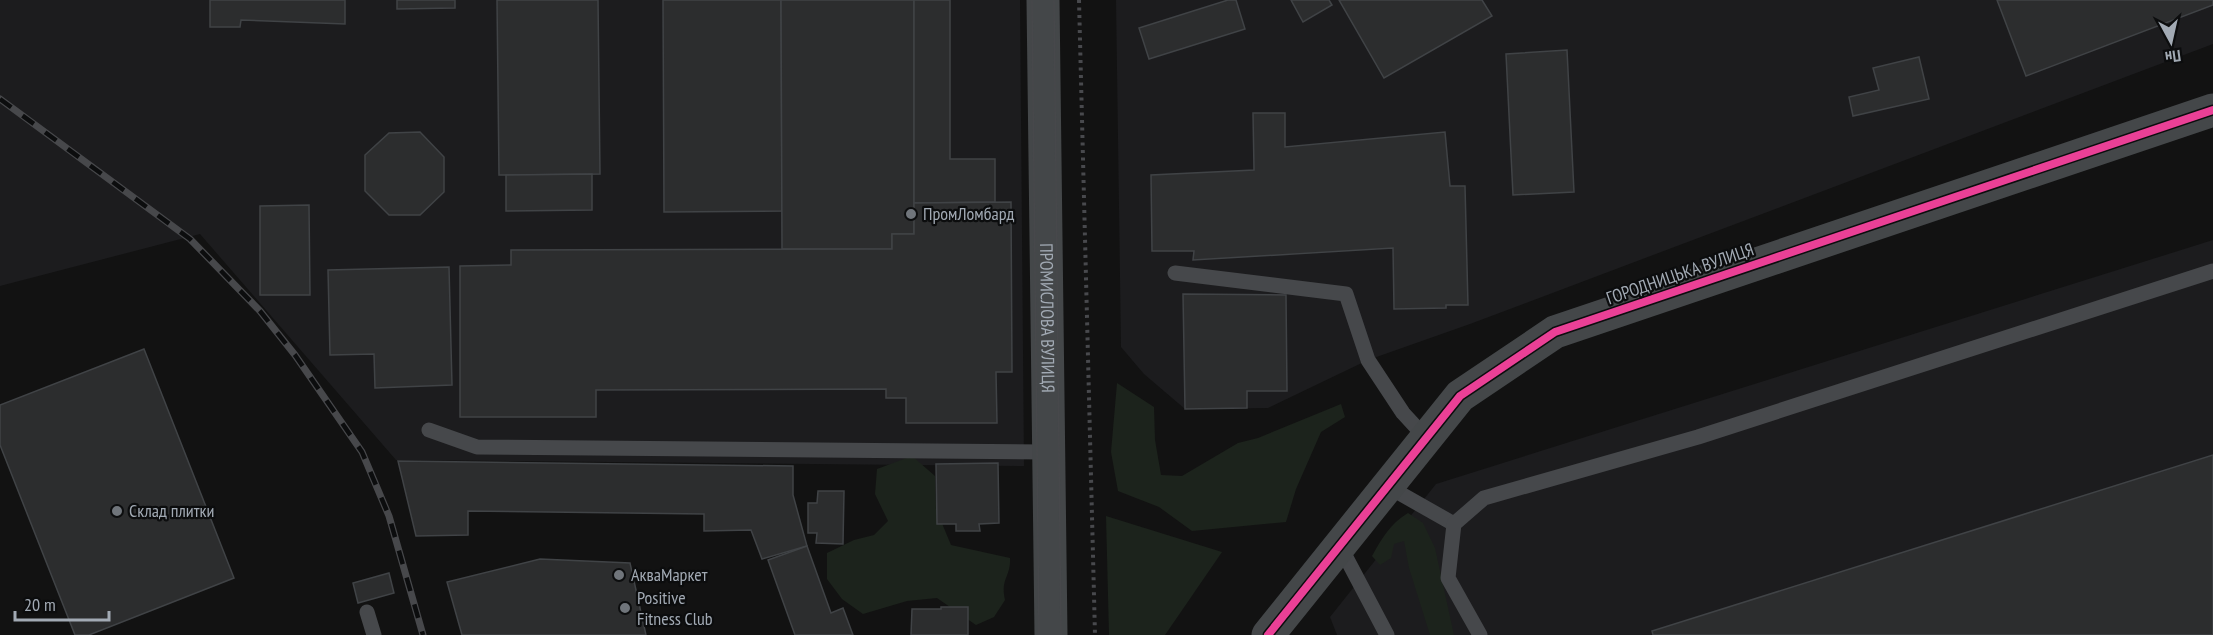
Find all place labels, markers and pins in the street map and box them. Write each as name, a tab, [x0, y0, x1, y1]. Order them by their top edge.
place label: ПромЛомбард	[923, 202, 1014, 225]
marker: ПромЛомбард	[904, 207, 918, 221]
place label: Склад плитки	[129, 499, 214, 522]
marker: Склад плитки	[110, 504, 124, 518]
place label: АкваМаркет	[631, 563, 708, 586]
marker: АкваМаркет	[612, 568, 626, 582]
place label: Positive Fitness Club	[637, 586, 713, 630]
marker: Positive Fitness Club	[618, 601, 632, 615]

